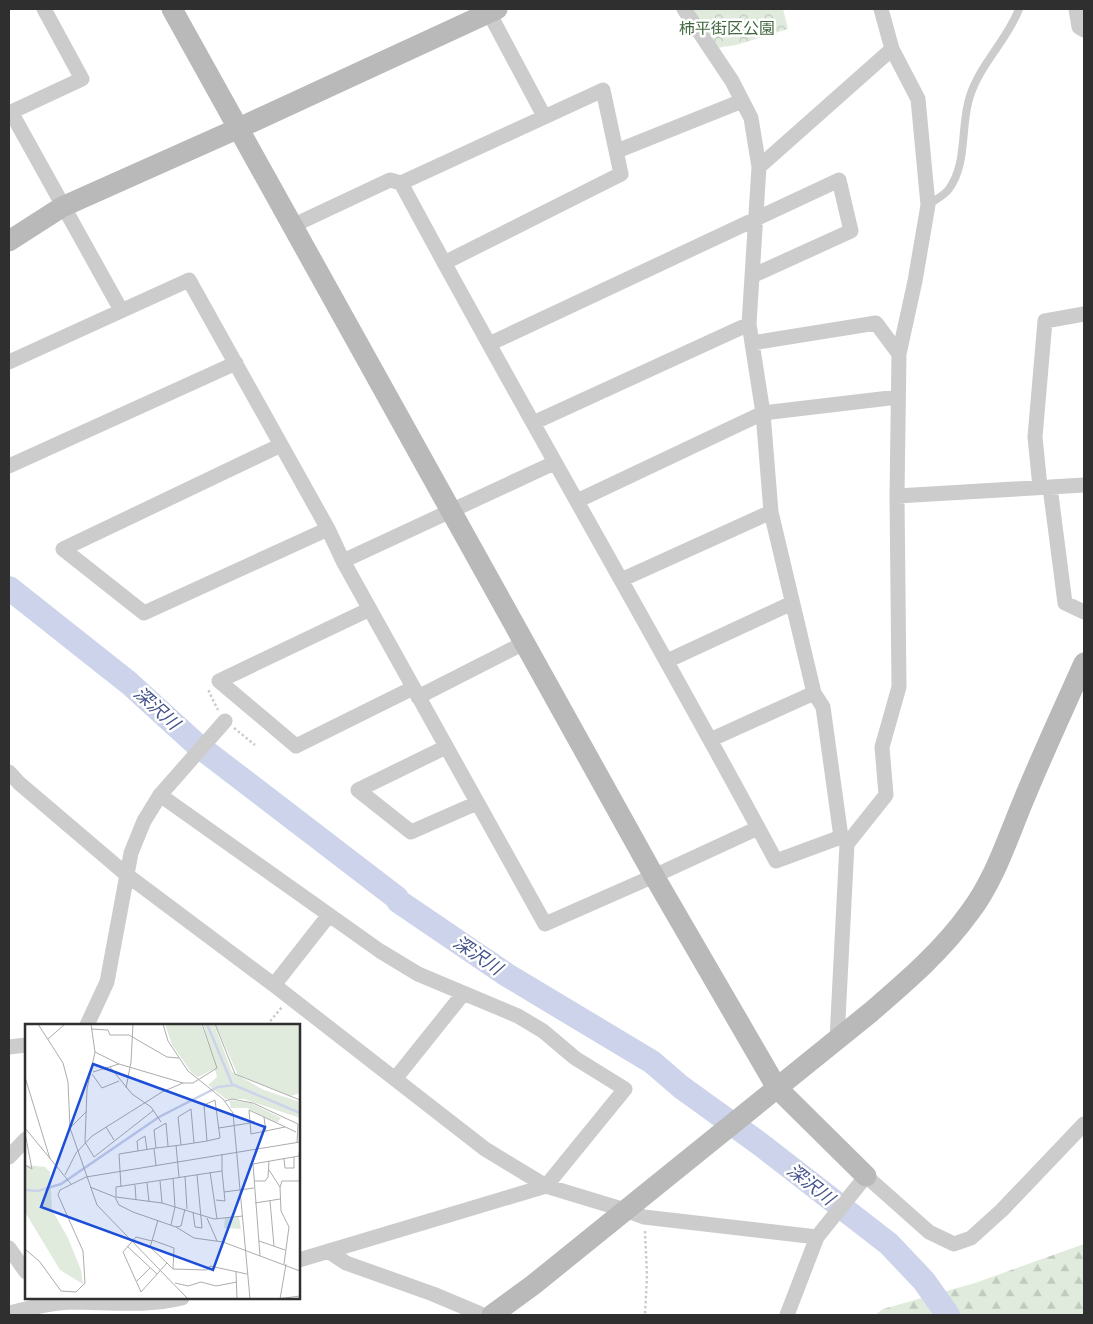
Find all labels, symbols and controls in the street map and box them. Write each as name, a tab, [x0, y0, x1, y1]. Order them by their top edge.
park label: 柿平街区公園	[679, 18, 775, 39]
water label: 深沢川	[129, 681, 186, 736]
water label: 深沢川	[449, 930, 508, 981]
inset map	[25, 1024, 300, 1299]
water label: 深沢川	[783, 1158, 841, 1211]

